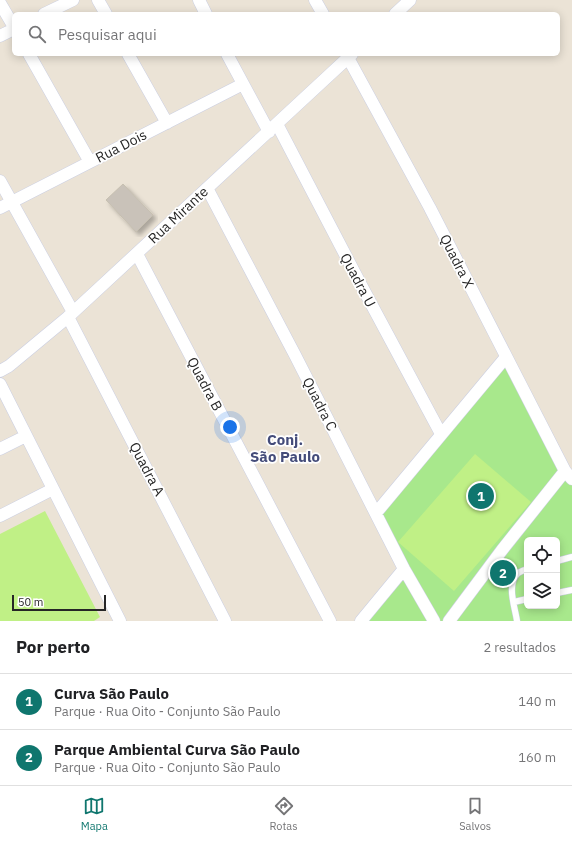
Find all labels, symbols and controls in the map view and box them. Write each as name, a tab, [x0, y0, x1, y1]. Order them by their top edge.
search box	[12, 12, 560, 56]
icon: search	[26, 23, 48, 45]
text: Pesquisar aqui	[58, 25, 157, 44]
street label: Rua Dois	[92, 125, 150, 167]
street label: Rua Mirante	[144, 182, 212, 247]
street label: Quadra X	[436, 231, 478, 291]
street label: Quadra U	[336, 250, 380, 310]
street label: Quadra B	[183, 354, 227, 414]
street label: Quadra C	[299, 374, 341, 434]
your location	[220, 417, 240, 437]
district label: Conj. São Paulo	[250, 430, 320, 466]
street label: Quadra A	[125, 439, 169, 499]
pin: 1	[468, 481, 494, 511]
map controls	[524, 537, 560, 609]
button: locate	[524, 537, 560, 573]
pin: 2	[490, 558, 516, 588]
button: layers	[524, 573, 560, 609]
scale bar	[12, 593, 106, 612]
text: 50 m	[18, 595, 43, 609]
text: Por perto	[16, 636, 90, 658]
text: 2 resultados	[483, 639, 556, 656]
text: Curva São Paulo	[54, 684, 169, 703]
text: 1	[25, 693, 33, 710]
text: 140 m	[518, 693, 556, 710]
text: Parque · Rua Oito - Conjunto São Paulo	[54, 703, 280, 720]
text: Parque Ambiental Curva São Paulo	[54, 740, 300, 759]
text: 2	[25, 749, 33, 766]
text: 160 m	[518, 749, 556, 766]
text: Parque · Rua Oito - Conjunto São Paulo	[54, 759, 280, 776]
tab: Mapa	[81, 795, 108, 833]
tab: Rotas	[269, 795, 298, 833]
tab: Salvos	[459, 795, 491, 833]

